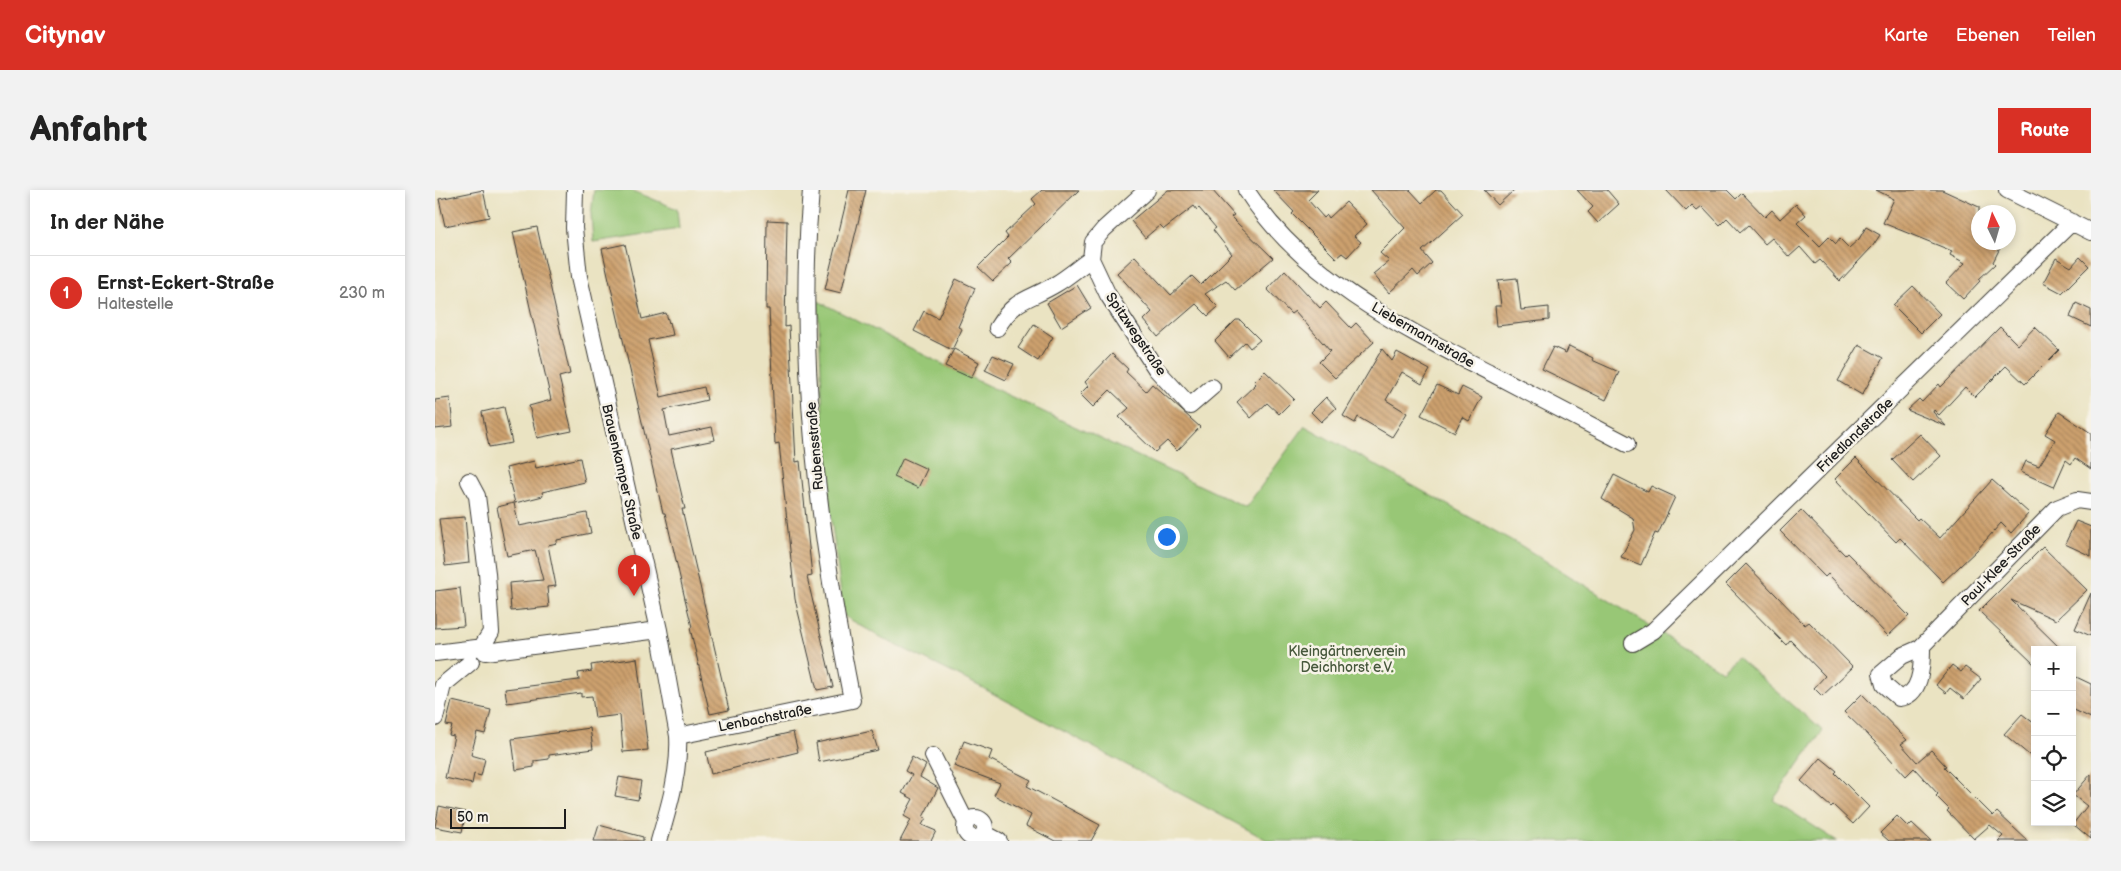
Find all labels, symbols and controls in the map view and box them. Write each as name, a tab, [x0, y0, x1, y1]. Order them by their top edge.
text: Citynav	[25, 21, 106, 50]
text: Karte	[1884, 25, 1928, 46]
text: Ebenen	[1956, 25, 2019, 46]
text: Teilen	[2047, 25, 2096, 46]
button: Route	[1998, 108, 2091, 153]
text: Anfahrt	[30, 109, 148, 152]
north arrow	[1971, 205, 2016, 250]
text: In der Nähe	[50, 210, 164, 235]
text: Ernst-Eckert-Straße	[97, 272, 274, 295]
text: 1	[63, 284, 69, 303]
text: 230 m	[339, 284, 385, 303]
street label: Spitzwegstraße	[1102, 289, 1170, 379]
text: Haltestelle	[97, 295, 174, 314]
street label: Liebermannstraße	[1368, 299, 1478, 371]
street label: Friedlandstraße	[1813, 394, 1897, 476]
street label: Rubensstraße	[803, 401, 827, 491]
street label: Brauenkamper Straße	[598, 402, 646, 542]
street label: Paul-Klee-Straße	[1958, 520, 2044, 610]
your location	[1154, 524, 1180, 550]
pin: 1	[618, 555, 650, 596]
park label: Kleingärtnerverein Deichhorst e.V.	[1288, 643, 1406, 676]
map controls	[2031, 646, 2076, 826]
button: +	[2031, 646, 2076, 691]
button: −	[2031, 691, 2076, 736]
street label: Lenbachstraße	[717, 701, 813, 735]
button: locate	[2031, 736, 2076, 781]
button: layers	[2031, 781, 2076, 826]
scale bar	[450, 806, 566, 829]
text: 50 m	[457, 809, 489, 826]

